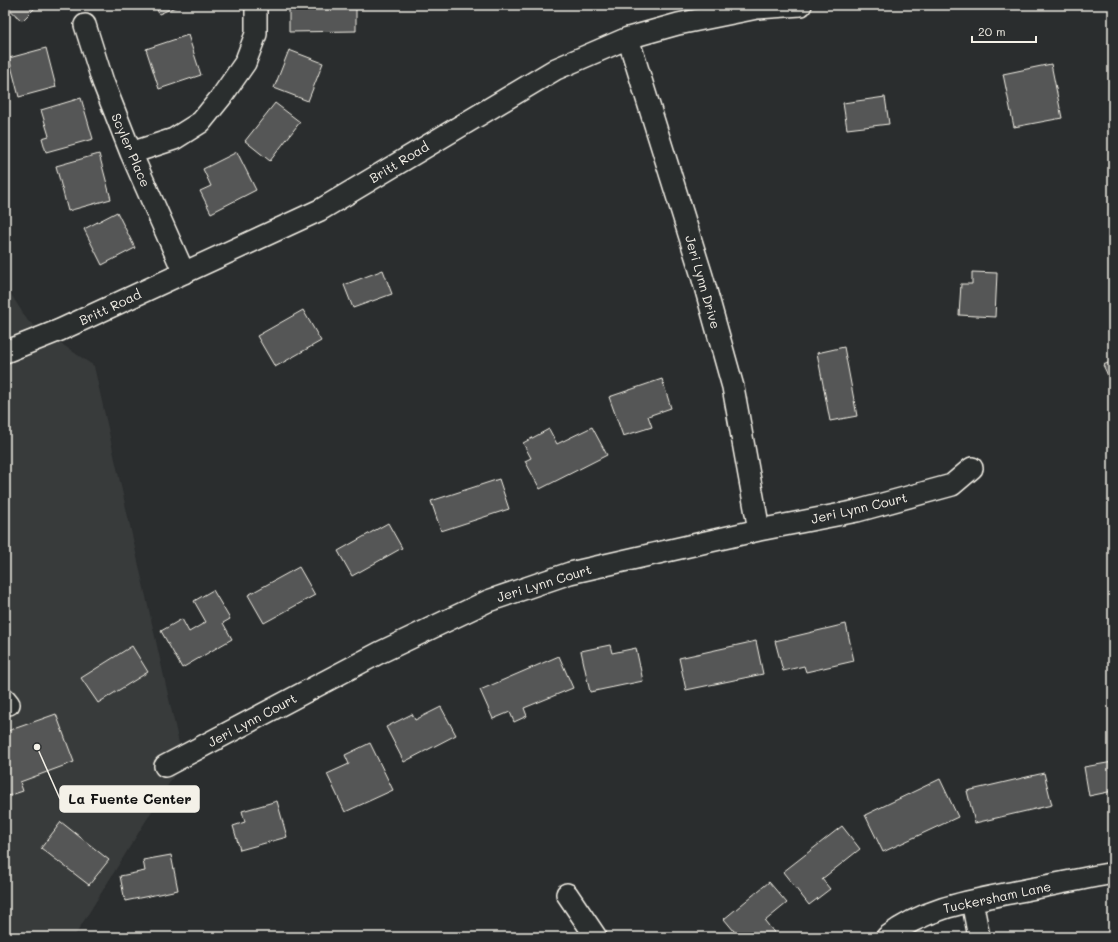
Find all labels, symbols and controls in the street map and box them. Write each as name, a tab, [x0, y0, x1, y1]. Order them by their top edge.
scale bar	[972, 18, 1036, 44]
text: 20 m	[978, 23, 1006, 39]
street label: Scyler Place	[108, 110, 155, 189]
street label: Britt Road	[366, 137, 432, 186]
street label: Jeri Lynn Drive	[682, 233, 725, 331]
street label: Britt Road	[76, 285, 144, 328]
street label: Jeri Lynn Court	[809, 488, 909, 527]
street label: Jeri Lynn Court	[494, 560, 594, 605]
street label: Jeri Lynn Court	[204, 689, 299, 750]
callout: La Fuente Center	[60, 786, 199, 812]
text: La Fuente Center	[68, 789, 192, 808]
street label: Tuckersham Lane	[941, 877, 1052, 916]

